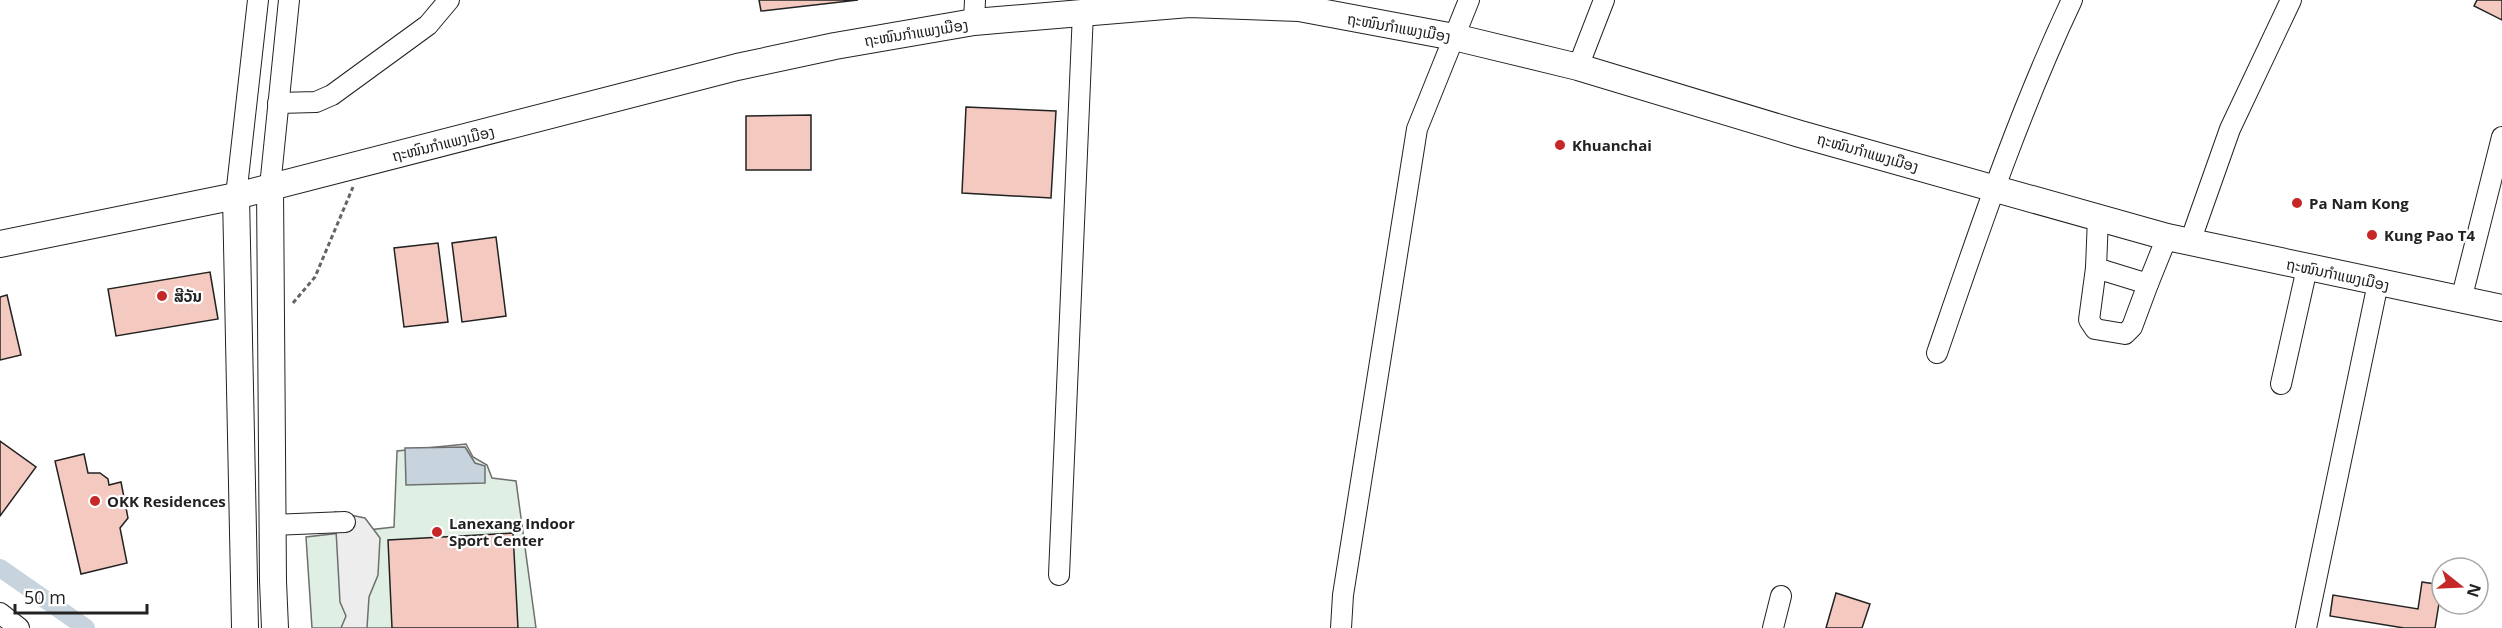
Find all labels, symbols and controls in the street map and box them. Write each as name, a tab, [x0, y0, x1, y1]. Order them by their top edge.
street label: ຖະໜົນກຳແພງເມືອງ	[1345, 8, 1453, 46]
street label: ຖະໜົນກຳແພງເມືອງ	[863, 14, 969, 50]
street label: ຖະໜົນກຳແພງເມືອງ	[390, 121, 496, 165]
street label: ຖະໜົນກຳແພງເມືອງ	[1815, 128, 1921, 176]
place label: Khuanchai	[1572, 135, 1652, 155]
marker: Khuanchai	[1553, 138, 1567, 152]
place label: Pa Nam Kong	[2309, 193, 2409, 213]
marker: Pa Nam Kong	[2290, 196, 2304, 210]
place label: Kung Pao T4	[2384, 225, 2475, 245]
marker: Kung Pao T4	[2365, 228, 2379, 242]
street label: ຖະໜົນກຳແພງເມືອງ	[2284, 253, 2392, 295]
place label: ສີວັນ	[174, 286, 202, 306]
marker: ສີວັນ	[155, 289, 169, 303]
place label: OKK Residences	[107, 491, 226, 511]
marker: OKK Residences	[88, 494, 102, 508]
place label: Lanexang Indoor Sport Center	[449, 513, 575, 550]
marker: Lanexang Indoor Sport Center	[430, 525, 444, 539]
north arrow	[2430, 556, 2490, 616]
scale bar	[15, 577, 147, 615]
text: N	[2462, 581, 2487, 600]
text: 50 m	[24, 585, 66, 609]

